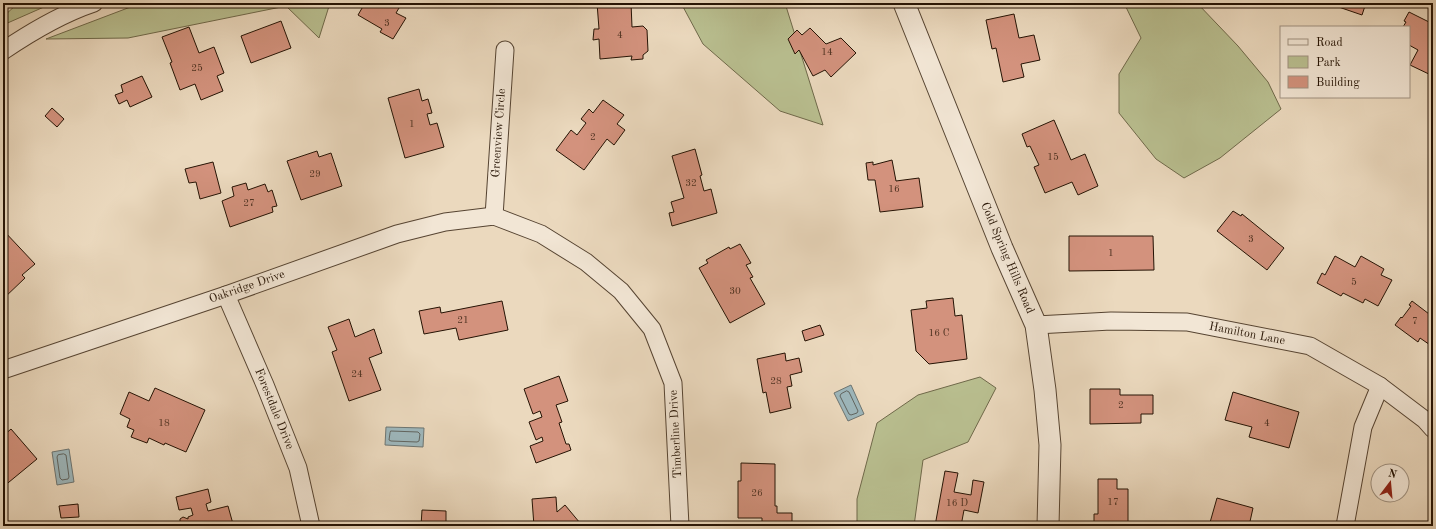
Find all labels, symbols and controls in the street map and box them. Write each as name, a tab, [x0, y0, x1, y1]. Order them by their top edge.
house number: 3	[384, 18, 390, 28]
legend	[1280, 26, 1410, 98]
house number: 4	[617, 30, 623, 40]
text: Road	[1316, 37, 1343, 49]
house number: 14	[821, 47, 833, 57]
text: Park	[1316, 57, 1341, 69]
house number: 25	[191, 63, 203, 73]
text: Building	[1316, 77, 1360, 89]
street label: Greenview Circle	[490, 88, 508, 178]
house number: 1	[409, 119, 415, 129]
house number: 2	[590, 132, 596, 142]
house number: 15	[1047, 152, 1059, 162]
house number: 29	[309, 169, 321, 179]
house number: 32	[685, 178, 697, 188]
house number: 16	[888, 184, 900, 194]
house number: 27	[243, 198, 255, 208]
street label: Cold Spring Hills Road	[978, 201, 1036, 315]
house number: 3	[1248, 234, 1254, 244]
house number: 1	[1108, 248, 1114, 258]
street label: Oakridge Drive	[208, 268, 287, 306]
house number: 5	[1351, 277, 1357, 287]
house number: 30	[729, 286, 741, 296]
house number: 21	[457, 315, 469, 325]
house number: 7	[1412, 316, 1418, 326]
street label: Hamilton Lane	[1208, 321, 1287, 347]
house number: 16 C	[928, 328, 950, 338]
street label: Forestdale Drive	[252, 367, 296, 452]
house number: 24	[351, 369, 363, 379]
house number: 28	[770, 376, 782, 386]
street label: Timberline Drive	[668, 389, 684, 479]
house number: 2	[1118, 400, 1124, 410]
house number: 18	[158, 418, 170, 428]
house number: 4	[1264, 418, 1270, 428]
north arrow	[1370, 463, 1410, 503]
text: N	[1387, 468, 1398, 481]
house number: 26	[751, 488, 763, 498]
house number: 17	[1107, 497, 1119, 507]
house number: 16 D	[946, 498, 968, 508]

